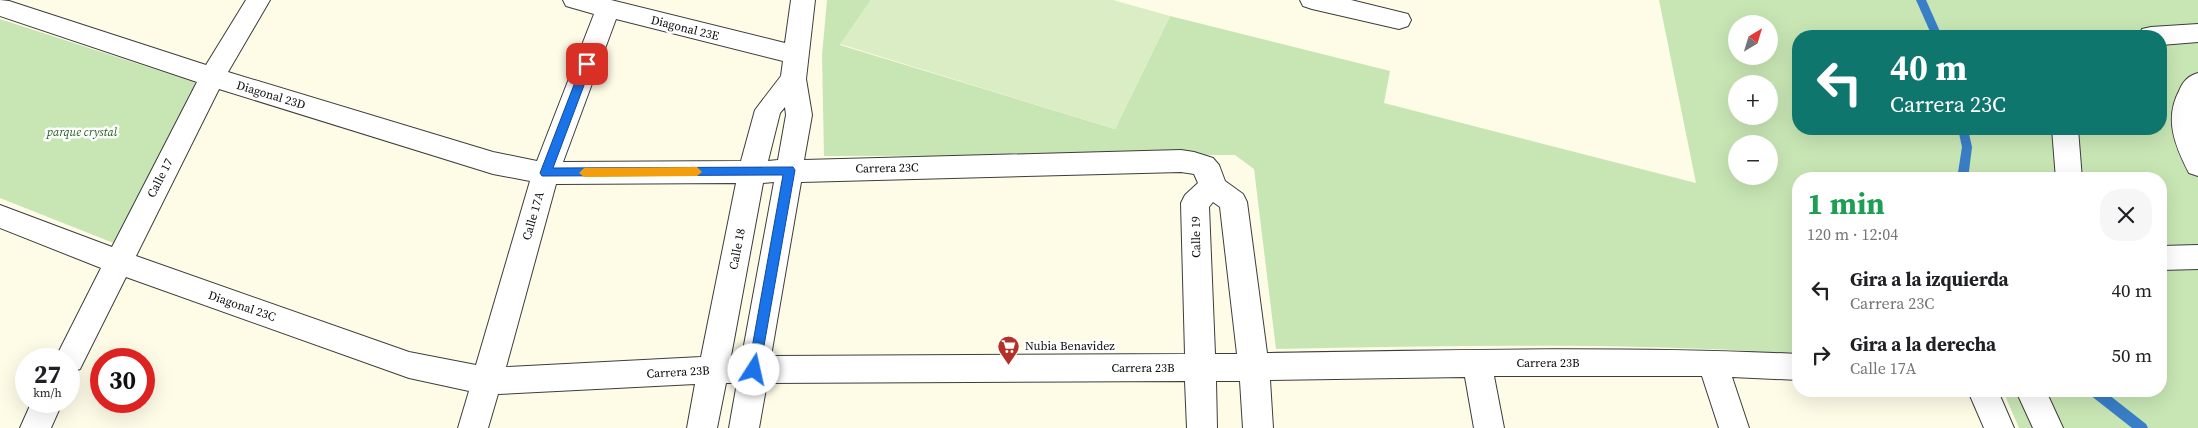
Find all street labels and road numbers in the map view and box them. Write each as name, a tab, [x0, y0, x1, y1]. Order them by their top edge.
street label: Diagonal 23E	[649, 12, 721, 44]
street label: Diagonal 23D	[235, 77, 307, 113]
street label: Calle 17	[143, 156, 177, 200]
street label: Carrera 23C	[855, 159, 919, 177]
street label: Calle 17A	[518, 190, 548, 242]
street label: Calle 19	[1188, 216, 1204, 258]
street label: Calle 18	[725, 227, 749, 271]
street label: Diagonal 23C	[206, 287, 278, 325]
street label: Carrera 23B	[1516, 355, 1580, 371]
street label: Carrera 23B	[1111, 360, 1175, 376]
street label: Carrera 23B	[646, 362, 710, 382]

